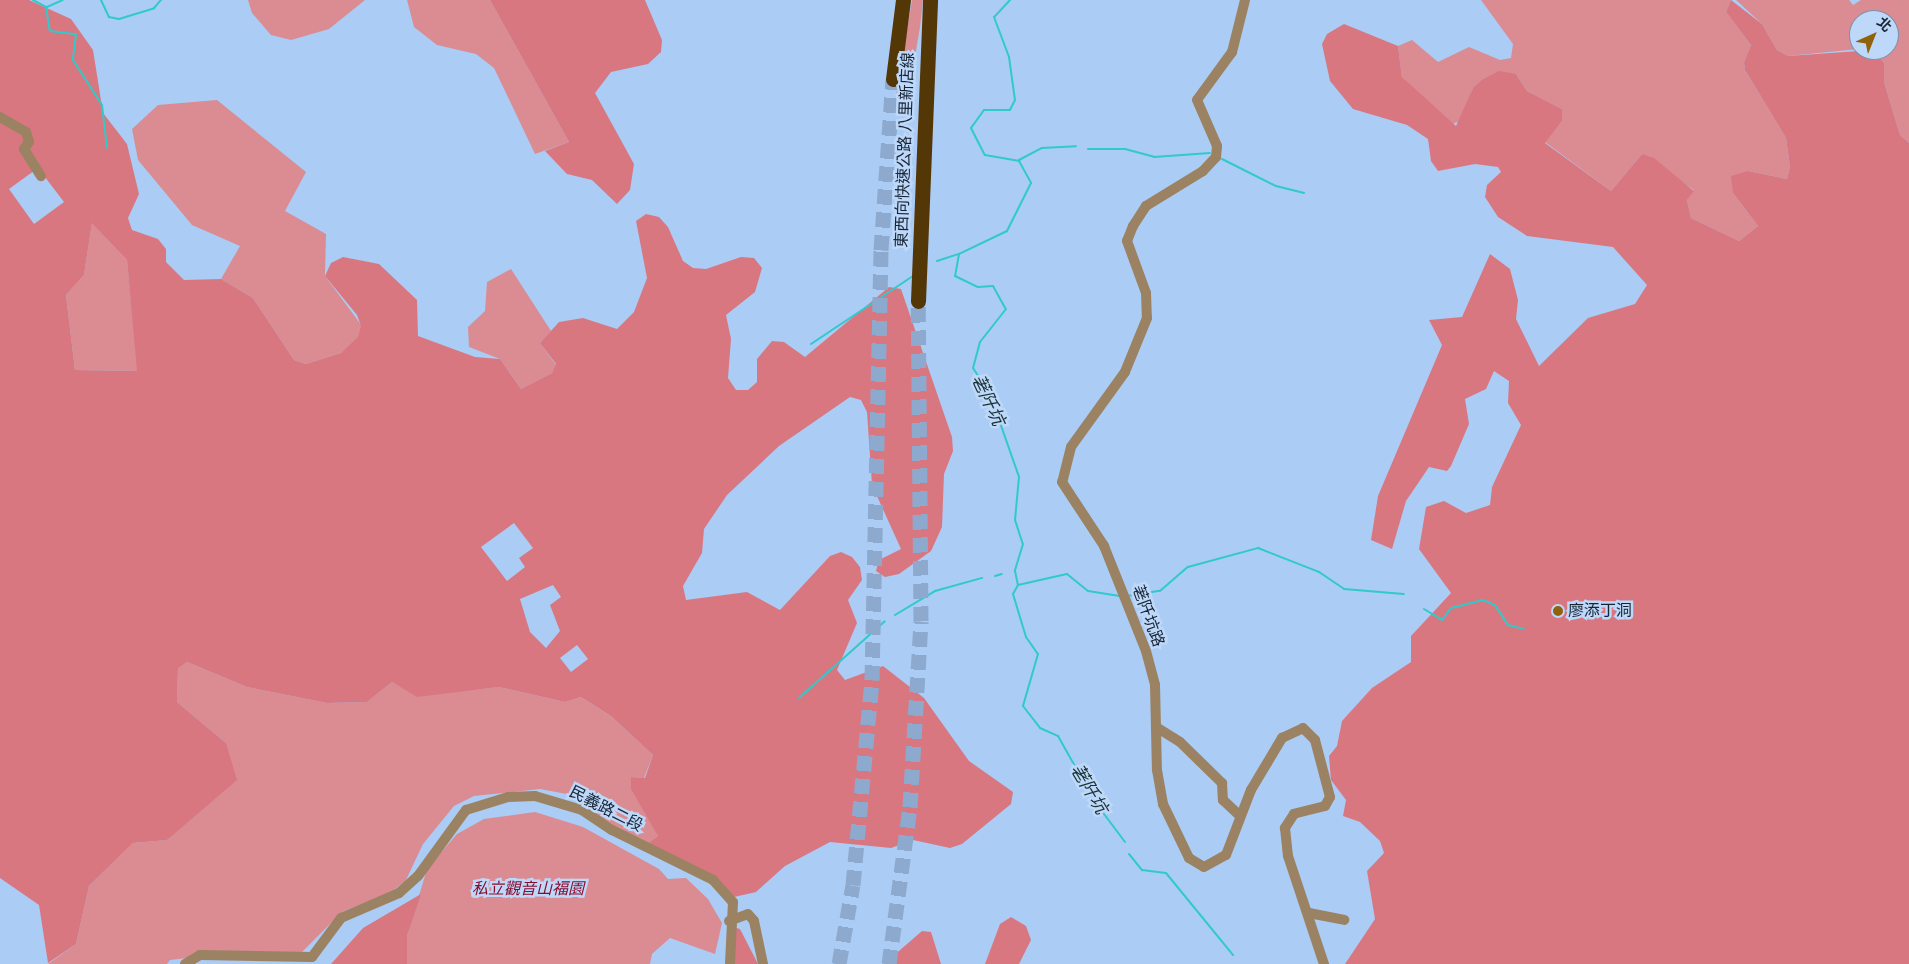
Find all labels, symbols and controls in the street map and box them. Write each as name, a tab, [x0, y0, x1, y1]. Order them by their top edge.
north arrow	[1849, 10, 1899, 60]
text: 北	[1873, 14, 1895, 36]
street label: 東西向快速公路 八里新店線	[892, 52, 918, 248]
water label: 荖阡坑	[967, 371, 1009, 429]
street label: 荖阡坑路	[1128, 583, 1168, 649]
place label: 廖添丁洞	[1568, 601, 1632, 621]
marker: 廖添丁洞	[1552, 605, 1564, 617]
water label: 荖阡坑	[1066, 760, 1112, 818]
street label: 民義路二段	[566, 782, 646, 836]
park label: 私立觀音山福園	[472, 879, 584, 899]

